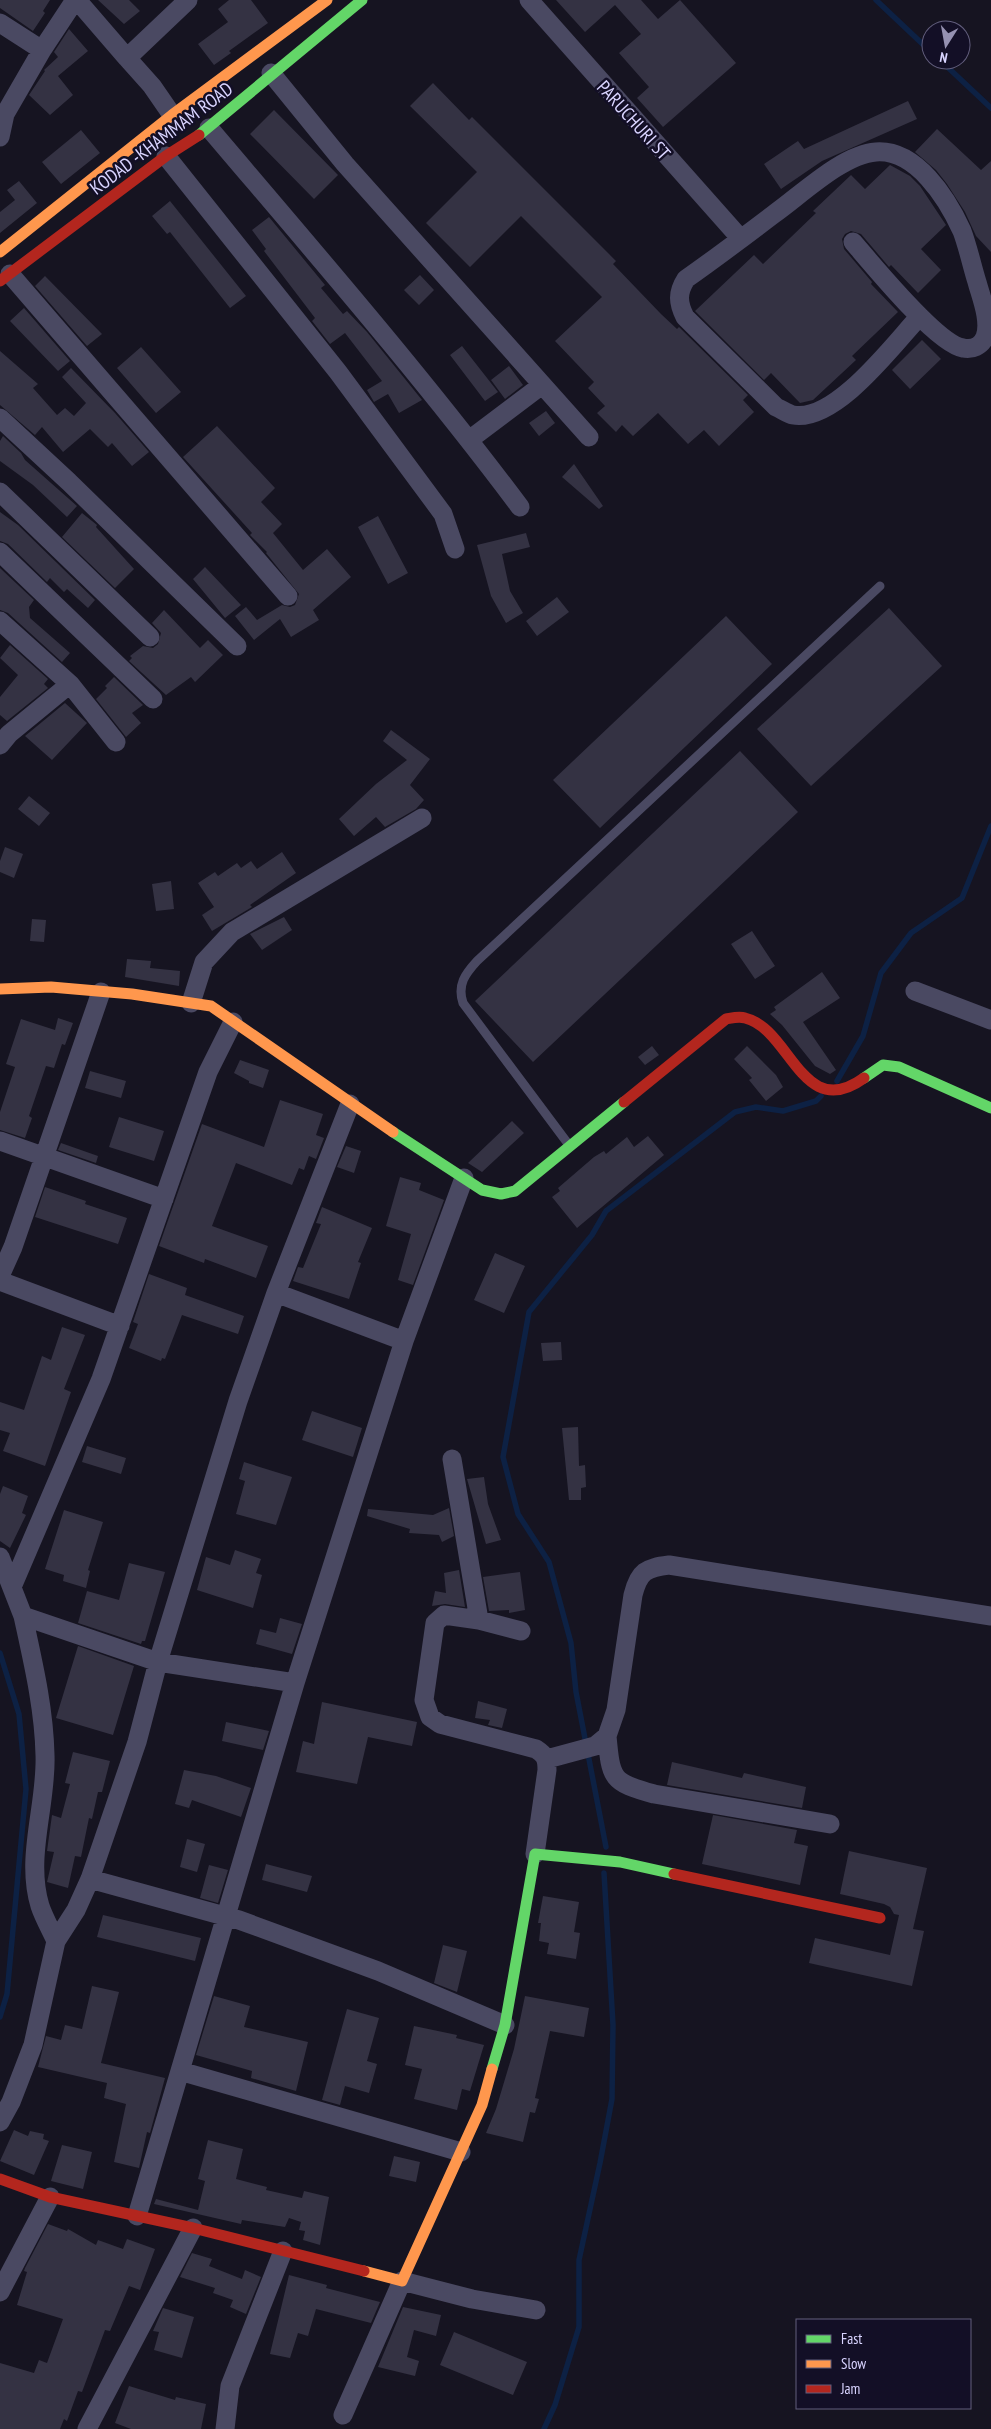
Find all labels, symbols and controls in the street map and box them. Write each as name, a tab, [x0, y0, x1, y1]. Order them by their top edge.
north arrow	[921, 20, 971, 70]
text: N	[938, 48, 949, 67]
street label: PARUCHURI ST	[592, 75, 676, 165]
street label: KODAD -KHAMMAM ROAD	[85, 76, 237, 200]
legend	[796, 2319, 971, 2409]
text: Fast	[841, 2329, 862, 2348]
text: Slow	[841, 2354, 866, 2373]
text: Jam	[840, 2379, 860, 2398]

